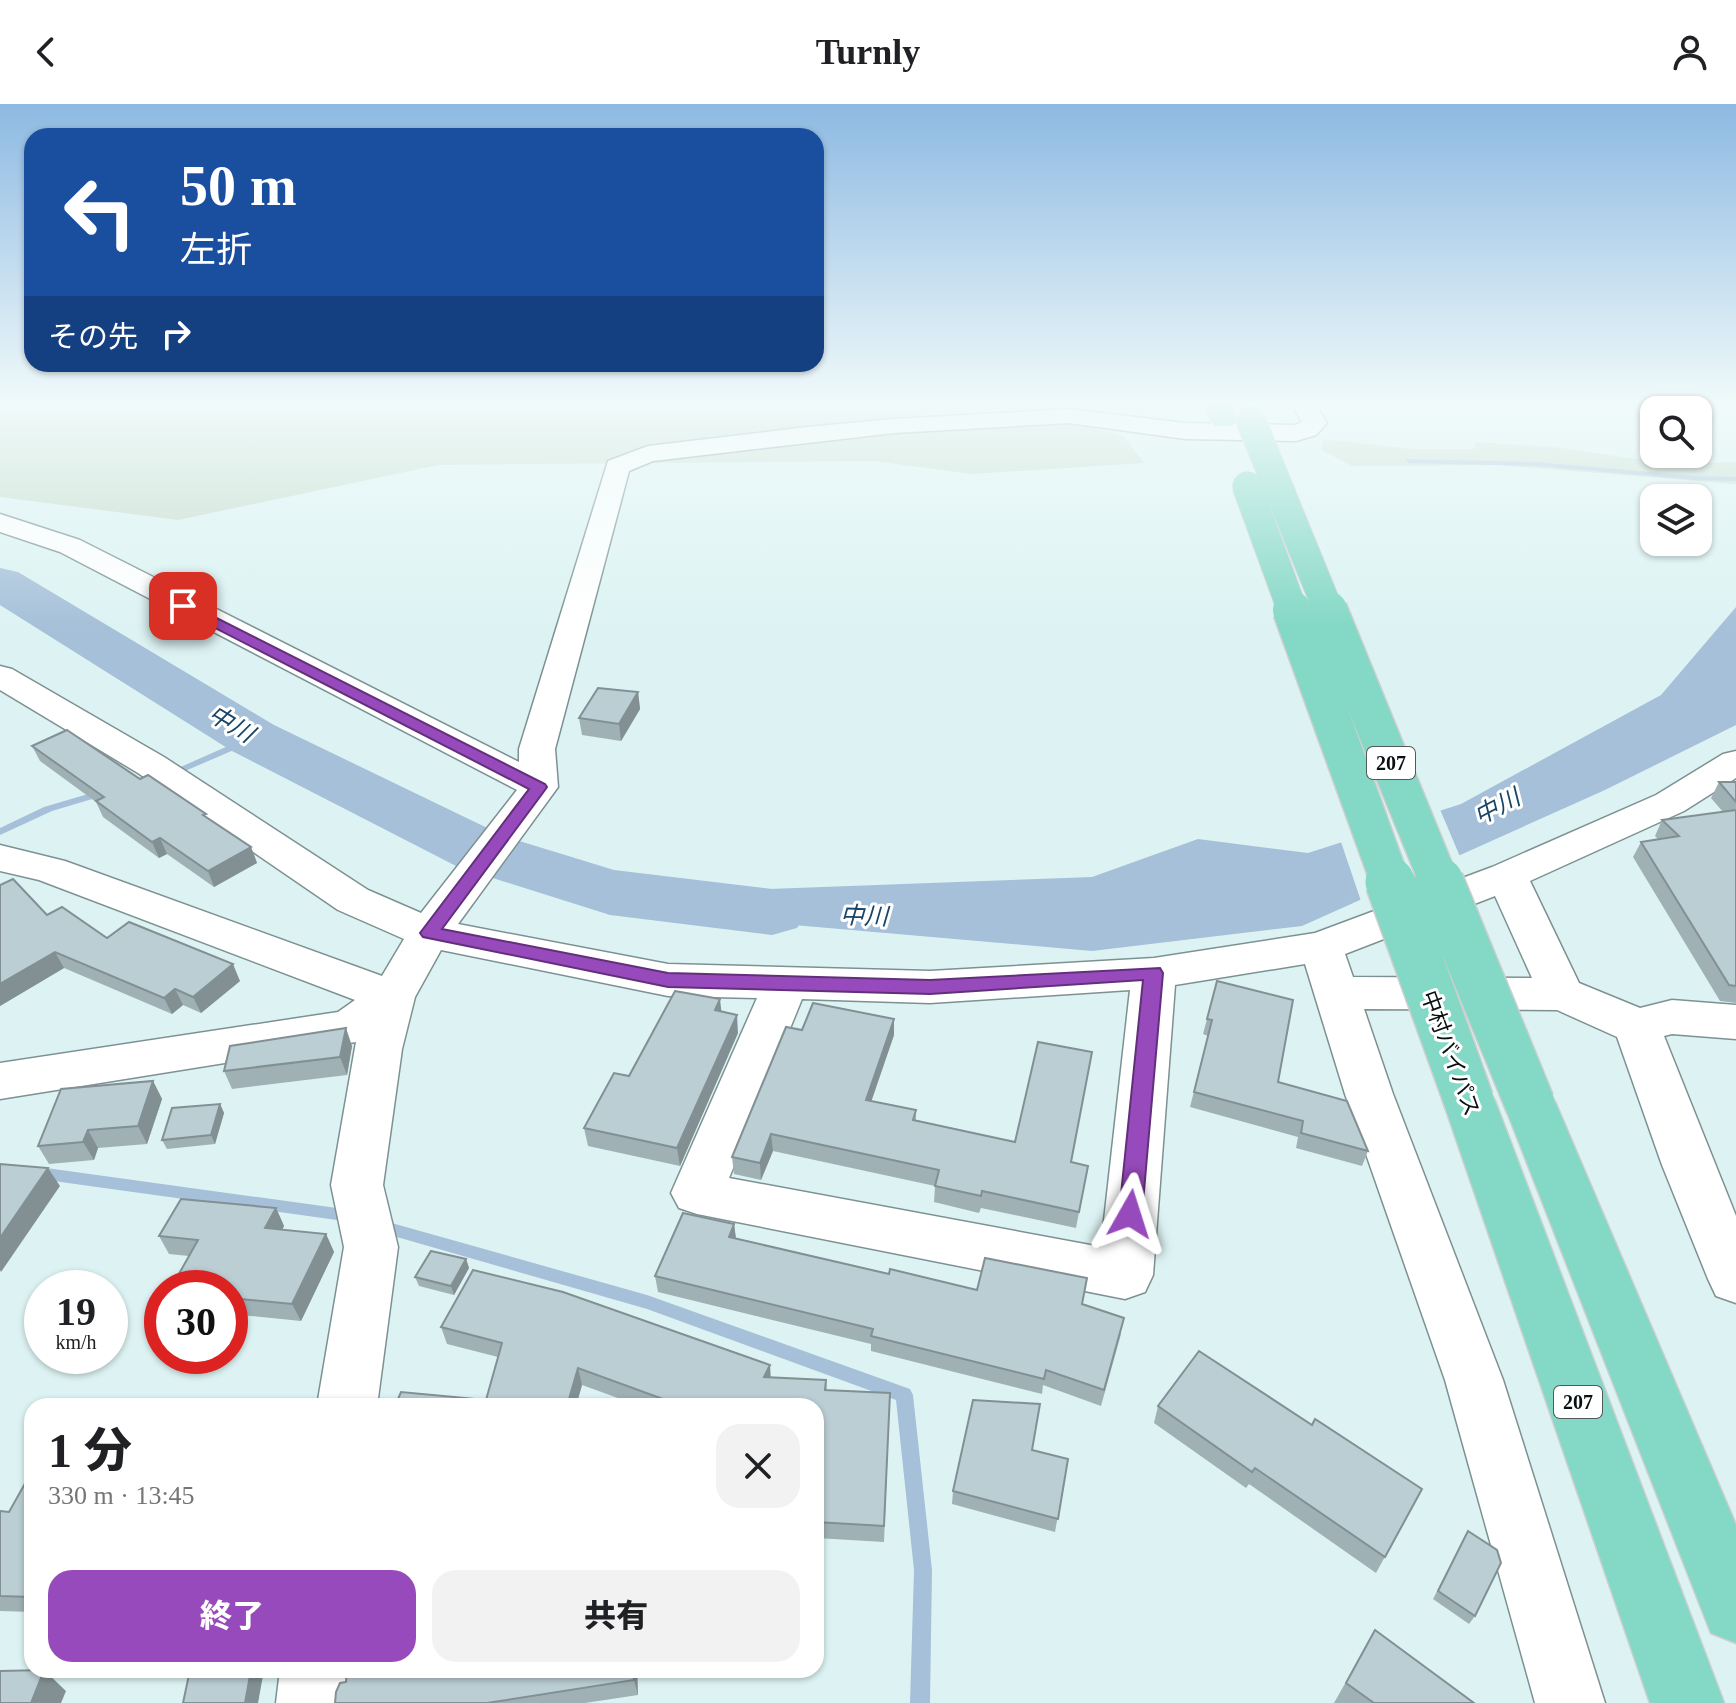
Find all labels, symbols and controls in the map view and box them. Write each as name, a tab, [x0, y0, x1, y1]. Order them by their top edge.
icon: back	[24, 30, 68, 74]
icon: person	[1668, 30, 1712, 74]
text: Turnly	[816, 32, 920, 72]
text: 50 m	[180, 155, 297, 217]
icon: left	[48, 160, 152, 264]
text: 左折	[180, 230, 252, 270]
icon: right	[154, 312, 198, 356]
text: その先	[48, 320, 138, 353]
map controls	[1640, 396, 1712, 556]
button: search	[1640, 396, 1712, 468]
button: layers	[1640, 484, 1712, 556]
pin	[149, 572, 217, 640]
icon: arrive	[161, 584, 205, 628]
water label: 中川	[204, 700, 261, 749]
road number: 207	[1367, 747, 1415, 779]
water label: 中川	[1470, 783, 1527, 830]
water label: 中川	[840, 902, 891, 930]
street label: 中村バイパス	[1416, 987, 1485, 1119]
position arrow	[1088, 1172, 1172, 1256]
speed limit sign: 30	[144, 1270, 248, 1374]
text: 19	[56, 1289, 96, 1334]
text: km/h	[55, 1331, 97, 1353]
road number: 207	[1554, 1386, 1602, 1418]
text: 1 分	[48, 1424, 132, 1477]
button: close	[716, 1424, 800, 1508]
text: 330 m · 13:45	[48, 1481, 195, 1510]
button: 終了	[48, 1570, 416, 1662]
button: 共有	[432, 1570, 800, 1662]

